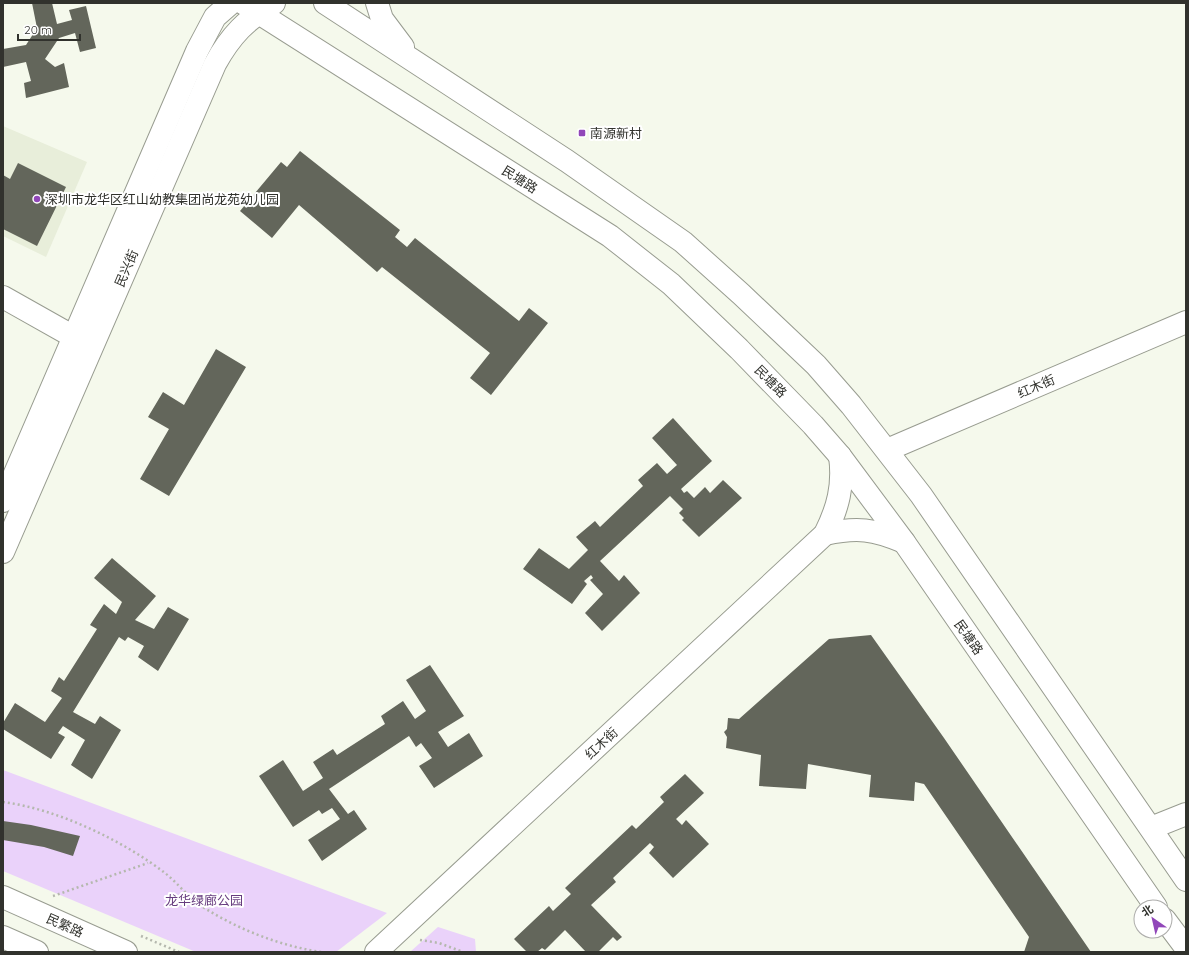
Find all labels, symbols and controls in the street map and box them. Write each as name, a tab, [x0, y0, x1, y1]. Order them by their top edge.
scale bar	[18, 16, 80, 42]
text: 20 m	[24, 22, 52, 37]
place label: 南源新村	[590, 125, 642, 141]
marker: 南源新村	[577, 128, 587, 138]
street label: 民塘路	[499, 162, 541, 196]
place label: 深圳市龙华区红山幼教集团尚龙苑幼儿园	[45, 191, 279, 207]
marker: 深圳市龙华区红山幼教集团尚龙苑幼儿园	[32, 194, 42, 204]
street label: 民兴街	[111, 247, 141, 289]
street label: 民塘路	[752, 362, 790, 400]
street label: 红木街	[1015, 371, 1057, 401]
street label: 民塘路	[951, 616, 987, 658]
street label: 红木街	[581, 724, 621, 762]
park label: 龙华绿廊公园	[165, 892, 243, 908]
north arrow	[1133, 899, 1173, 939]
text: 北	[1139, 902, 1156, 920]
street label: 民繁路	[44, 910, 86, 940]

